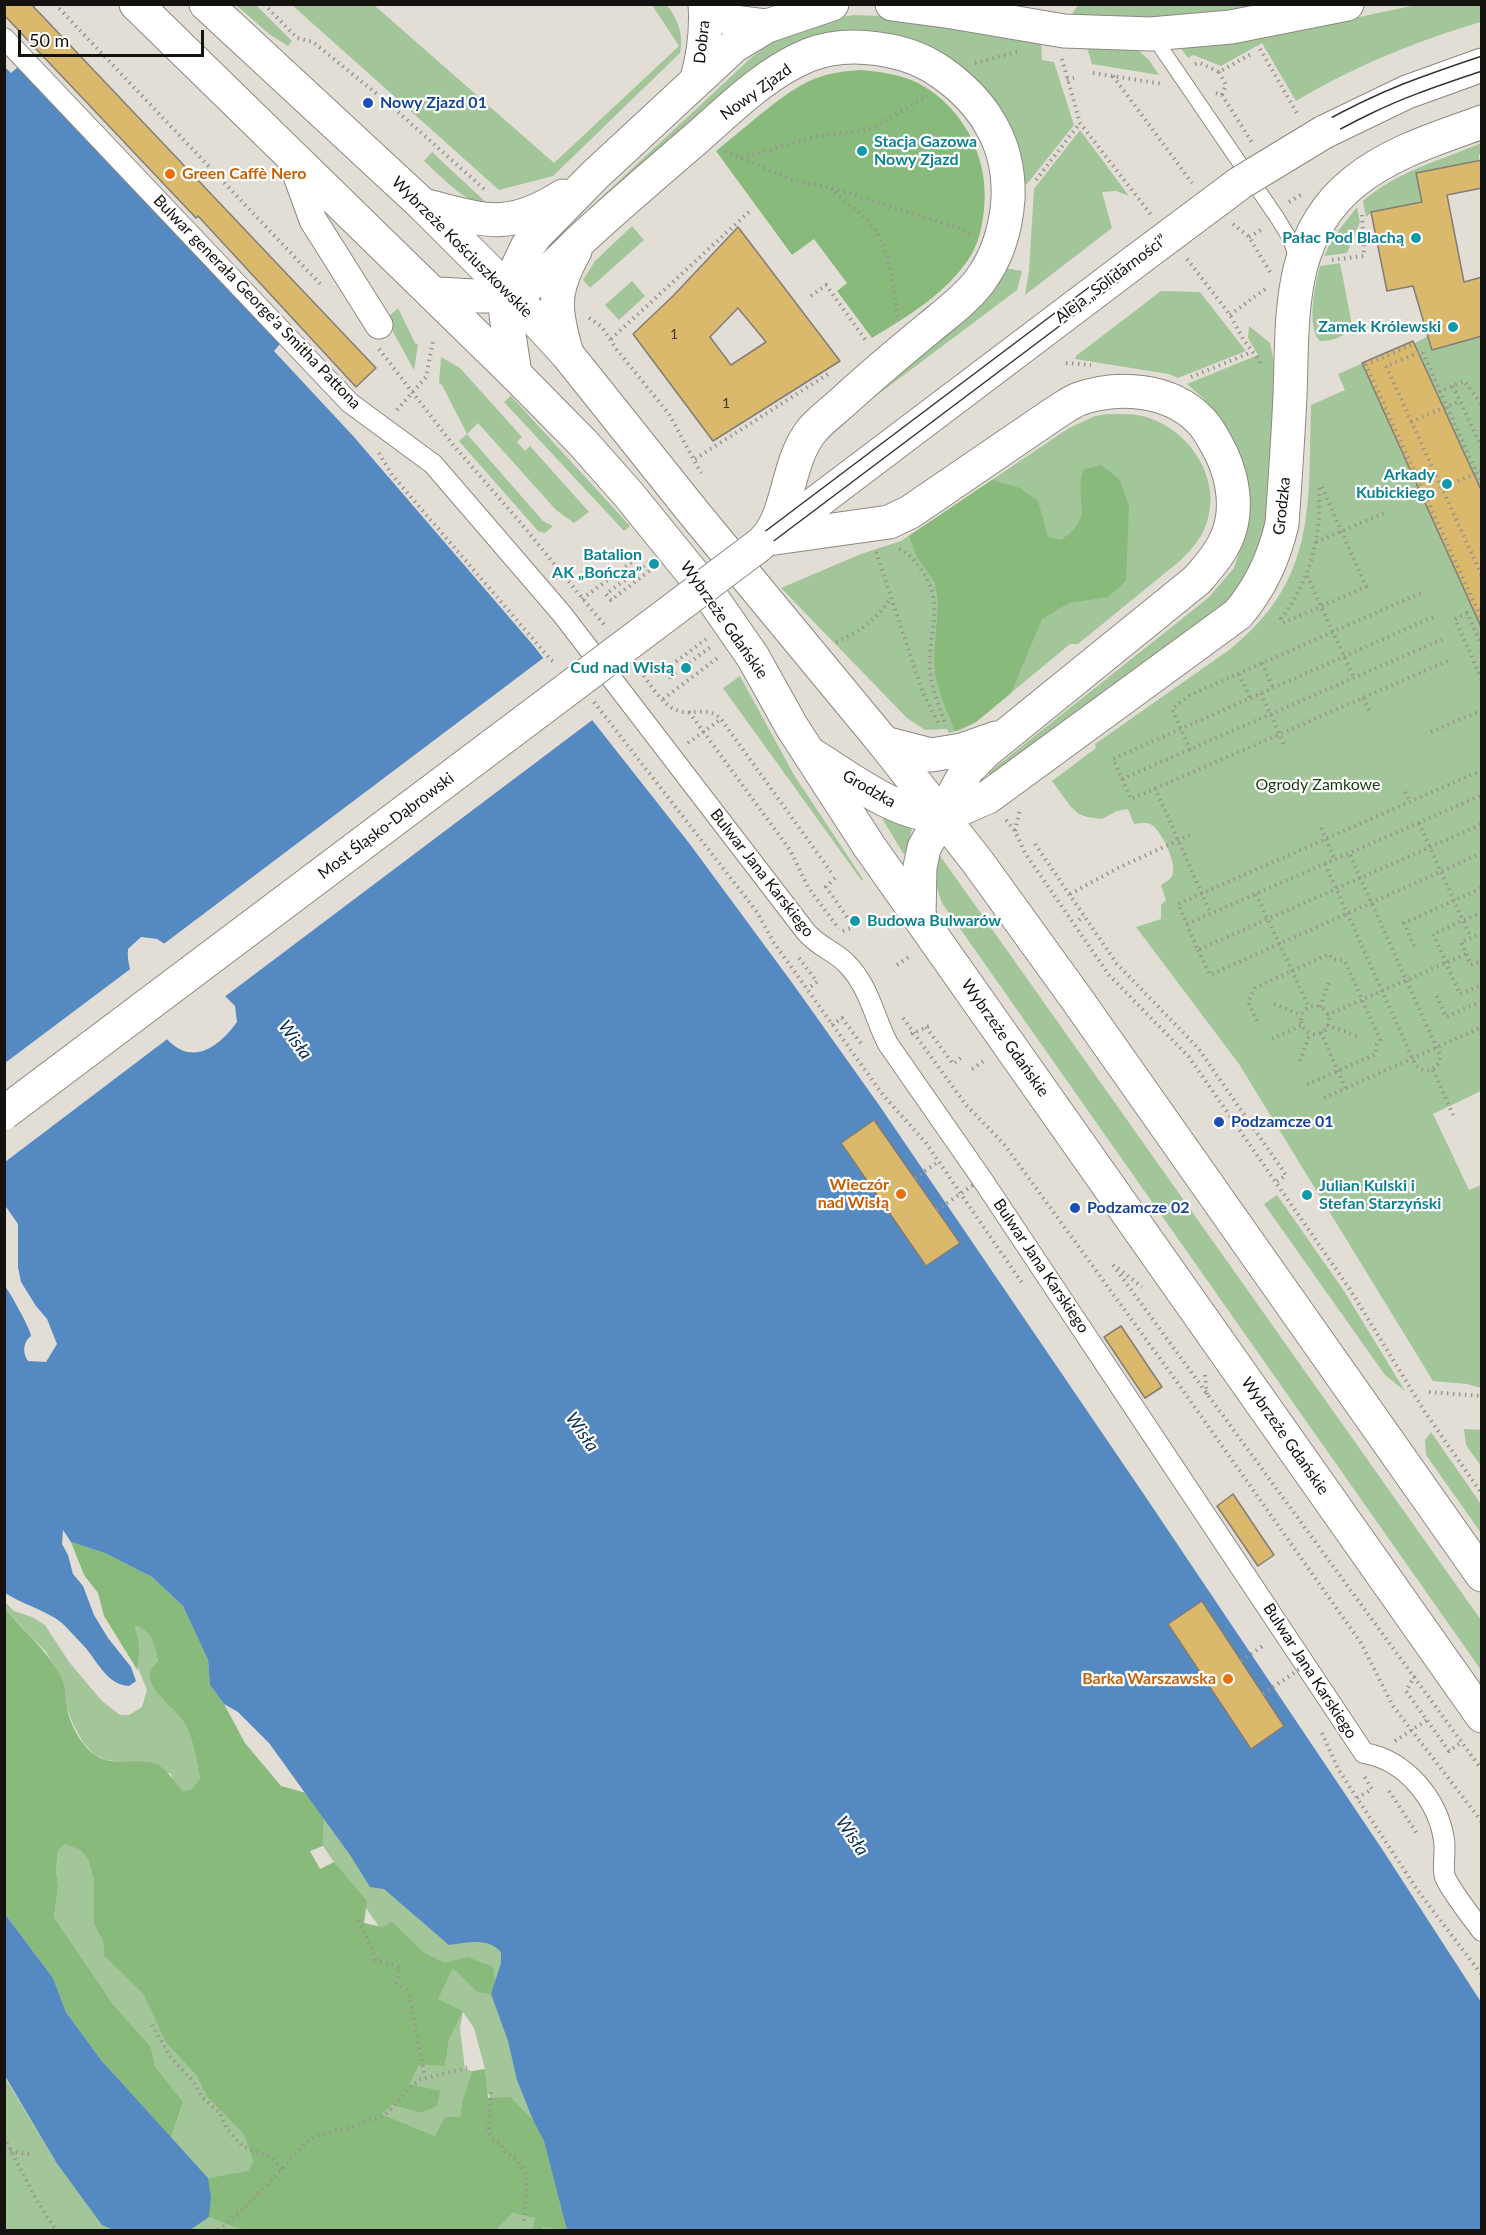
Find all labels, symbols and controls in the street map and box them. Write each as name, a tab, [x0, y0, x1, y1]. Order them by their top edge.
scale bar	[21, 18, 207, 56]
street label: Dobra	[690, 19, 714, 65]
text: 50 m	[29, 29, 69, 51]
street label: Nowy Zjazd	[717, 60, 795, 124]
place label: Nowy Zjazd 01	[380, 93, 487, 113]
marker: Nowy Zjazd 01	[361, 96, 375, 110]
place label: Stacja Gazowa Nowy Zjazd	[874, 132, 977, 170]
marker: Stacja Gazowa Nowy Zjazd	[855, 144, 869, 158]
place label: Green Caffè Nero	[182, 164, 306, 184]
marker: Green Caffè Nero	[163, 167, 177, 181]
street label: Wybrzeże Kościuszkowskie	[387, 172, 537, 322]
street label: Bulwar generała George'a Smitha Pattona	[149, 191, 365, 413]
place label: Pałac Pod Blachą	[1282, 228, 1404, 248]
street label: Aleja „Solidarności”	[1051, 231, 1171, 327]
marker: Pałac Pod Blachą	[1409, 231, 1423, 245]
place label: Zamek Królewski	[1318, 317, 1441, 337]
marker: Zamek Królewski	[1446, 320, 1460, 334]
house number: 1	[670, 326, 678, 342]
house number: 1	[722, 395, 730, 411]
place label: Arkady Kubickiego	[1356, 465, 1435, 503]
street label: Grodzka	[1269, 476, 1295, 536]
marker: Arkady Kubickiego	[1440, 477, 1454, 491]
place label: Batalion AK „Bończa”	[552, 545, 642, 583]
marker: Batalion AK „Bończa”	[647, 557, 661, 571]
street label: Wybrzeże Gdańskie	[676, 557, 772, 683]
place label: Cud nad Wisłą	[570, 658, 674, 678]
marker: Cud nad Wisłą	[679, 661, 693, 675]
street label: Grodzka	[839, 766, 899, 812]
street label: Most Śląsko-Dąbrowski	[314, 769, 458, 883]
park label: Ogrody Zamkowe	[1255, 775, 1381, 795]
street label: Bulwar Jana Karskiego	[706, 805, 818, 941]
place label: Budowa Bulwarów	[867, 911, 1001, 931]
marker: Budowa Bulwarów	[848, 914, 862, 928]
street label: Wybrzeże Gdańskie	[957, 975, 1053, 1101]
water label: Wisła	[274, 1016, 316, 1064]
place label: Podzamcze 01	[1231, 1112, 1334, 1132]
marker: Podzamcze 01	[1212, 1115, 1226, 1129]
place label: Wieczór nad Wisłą	[818, 1175, 889, 1213]
place label: Julian Kulski i Stefan Starzyński	[1319, 1176, 1441, 1214]
marker: Wieczór nad Wisłą	[894, 1187, 908, 1201]
marker: Julian Kulski i Stefan Starzyński	[1300, 1188, 1314, 1202]
street label: Bulwar Jana Karskiego	[989, 1195, 1093, 1337]
place label: Podzamcze 02	[1087, 1198, 1190, 1218]
marker: Podzamcze 02	[1068, 1201, 1082, 1215]
street label: Wybrzeże Gdańskie	[1237, 1373, 1333, 1499]
water label: Wisła	[561, 1408, 603, 1456]
street label: Bulwar Jana Karskiego	[1259, 1600, 1361, 1742]
place label: Barka Warszawska	[1082, 1669, 1216, 1689]
marker: Barka Warszawska	[1221, 1672, 1235, 1686]
water label: Wisła	[831, 1812, 873, 1860]

